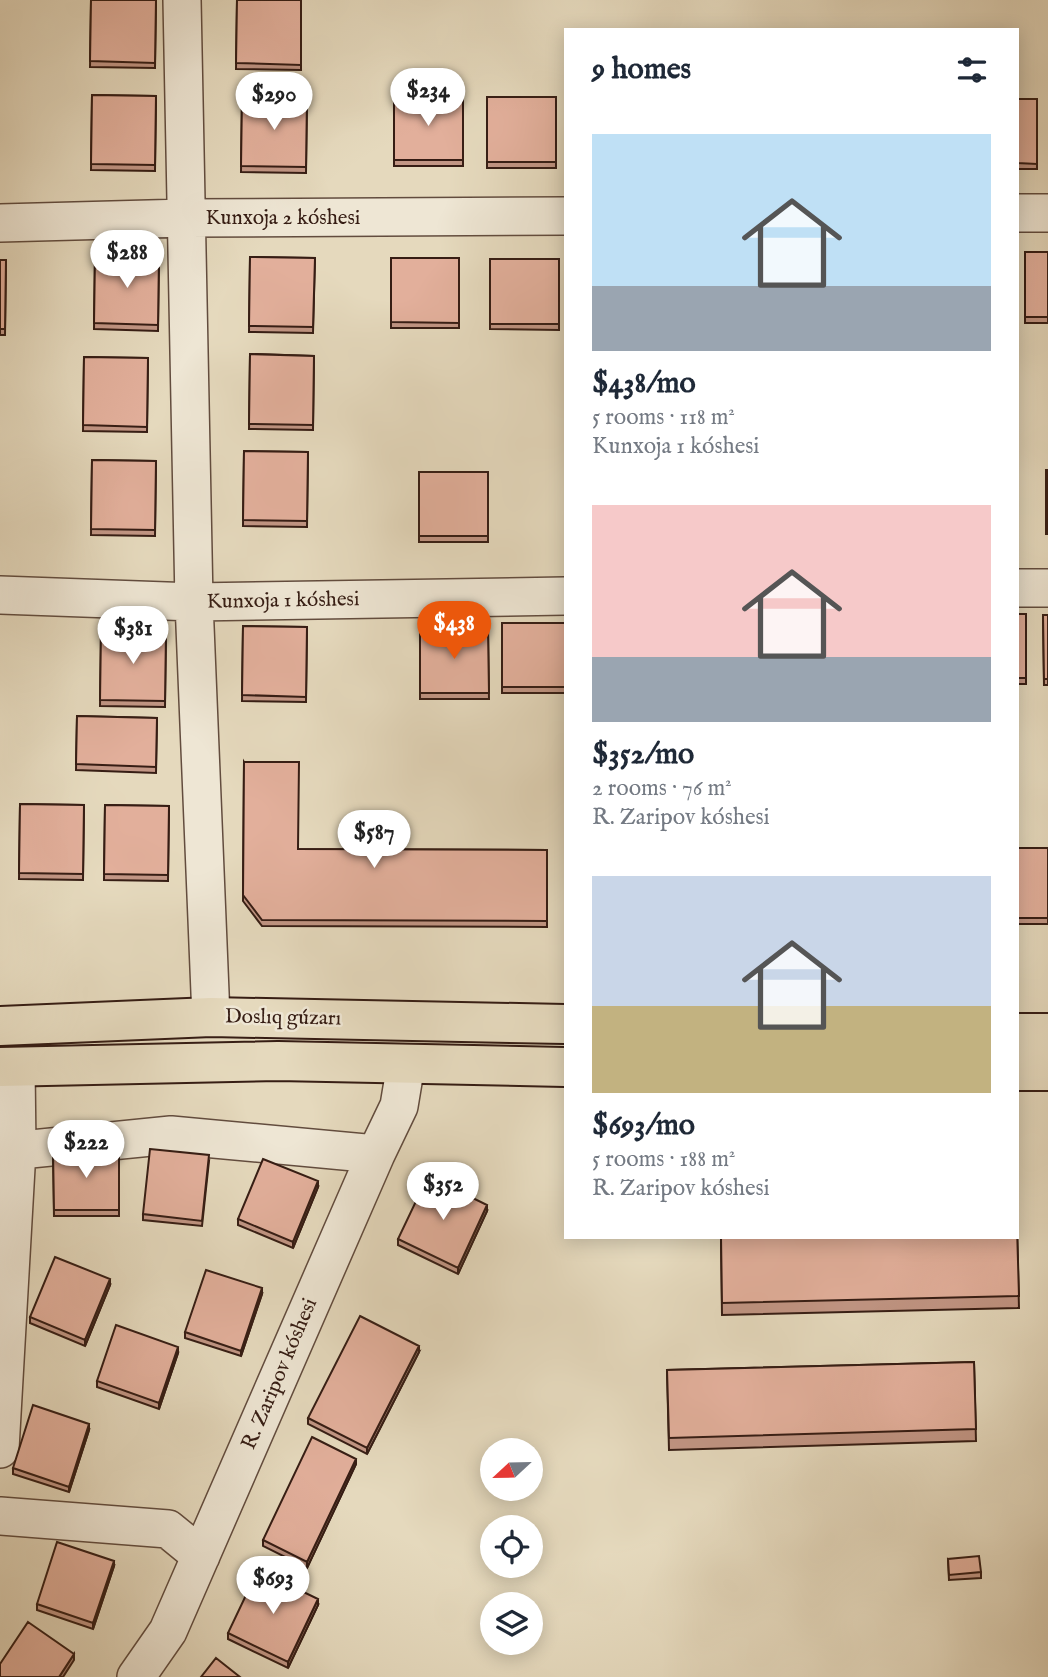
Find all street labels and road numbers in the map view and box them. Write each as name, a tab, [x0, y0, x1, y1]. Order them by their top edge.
street label: Kunxoja 2 kóshesi	[206, 205, 360, 232]
street label: Kunxoja 1 kóshesi	[206, 586, 360, 616]
street label: Doslıq gúzarı	[225, 1003, 341, 1033]
street label: R. Zaripov kóshesi	[236, 1294, 324, 1454]

